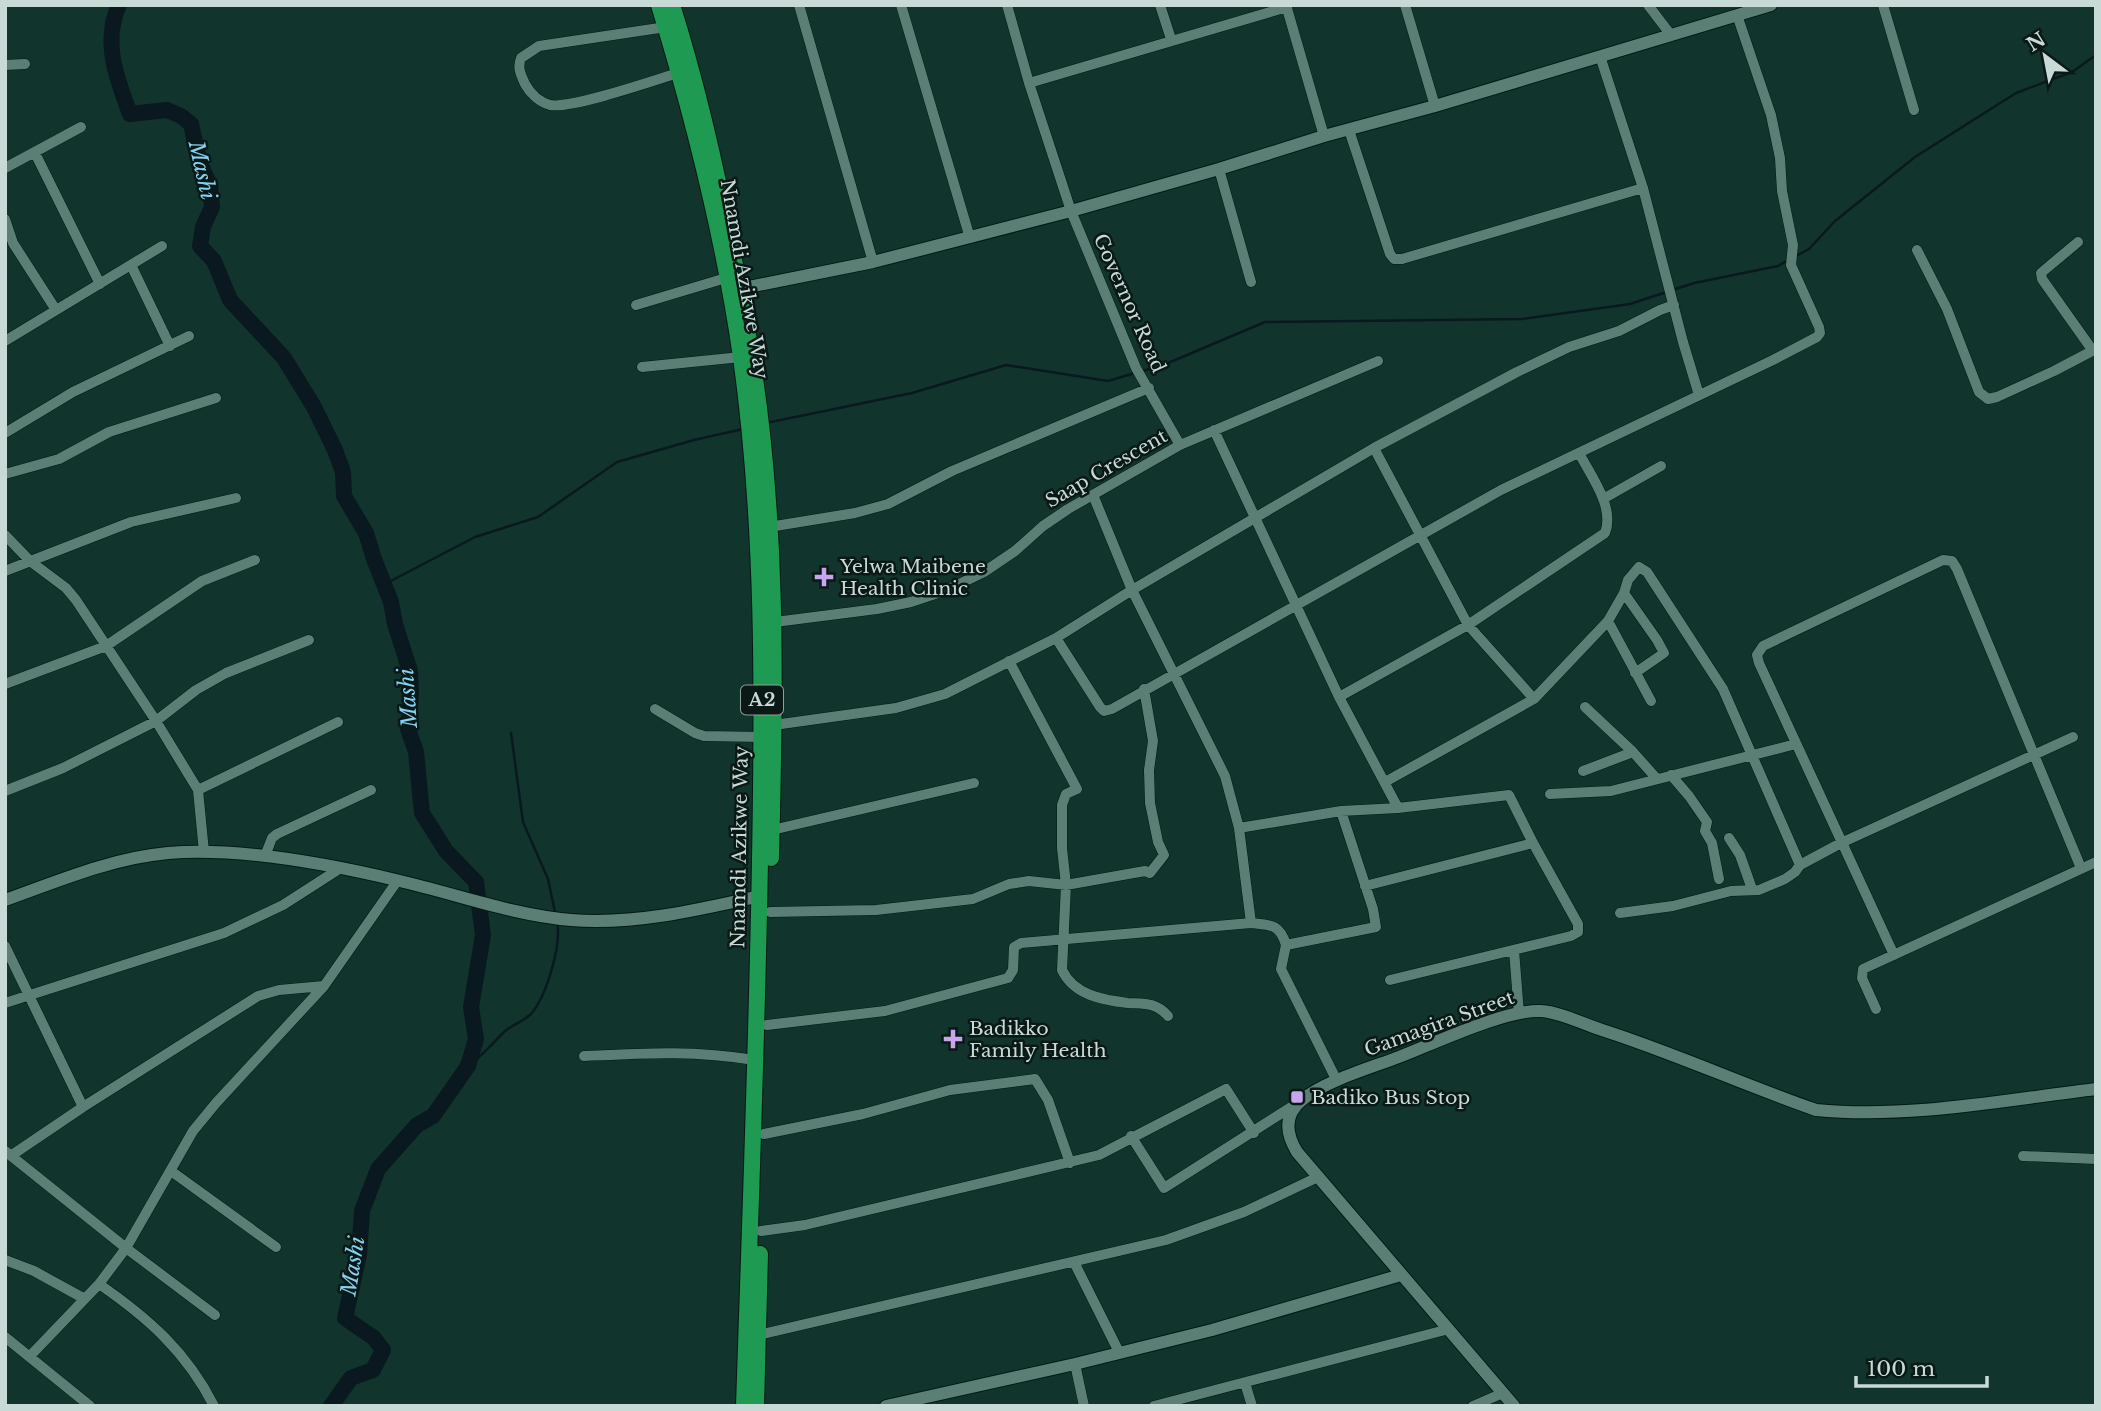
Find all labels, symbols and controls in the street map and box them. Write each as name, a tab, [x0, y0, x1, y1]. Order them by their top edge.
north arrow	[2010, 21, 2080, 91]
text: N	[2023, 27, 2050, 56]
water label: Mashi	[182, 137, 222, 203]
street label: Nnamdi Azikwe Way	[716, 177, 773, 381]
street label: Governor Road	[1089, 230, 1171, 376]
street label: Saap Crescent	[1041, 424, 1172, 513]
place label: Yelwa Maibene Health Clinic	[839, 555, 986, 600]
marker: Yelwa Maibene Health Clinic	[814, 567, 834, 587]
water label: Mashi	[393, 666, 423, 730]
road number: A2	[741, 686, 783, 714]
street label: Nnamdi Azikwe Way	[726, 746, 753, 948]
street label: Gamagira Street	[1361, 985, 1518, 1061]
place label: Badikko Family Health	[969, 1017, 1106, 1062]
marker: Badikko Family Health	[943, 1029, 963, 1049]
place label: Badiko Bus Stop	[1311, 1086, 1470, 1109]
marker: Badiko Bus Stop	[1289, 1089, 1305, 1105]
water label: Mashi	[335, 1234, 371, 1299]
scale bar	[1856, 1344, 1987, 1388]
text: 100 m	[1867, 1356, 1935, 1382]

